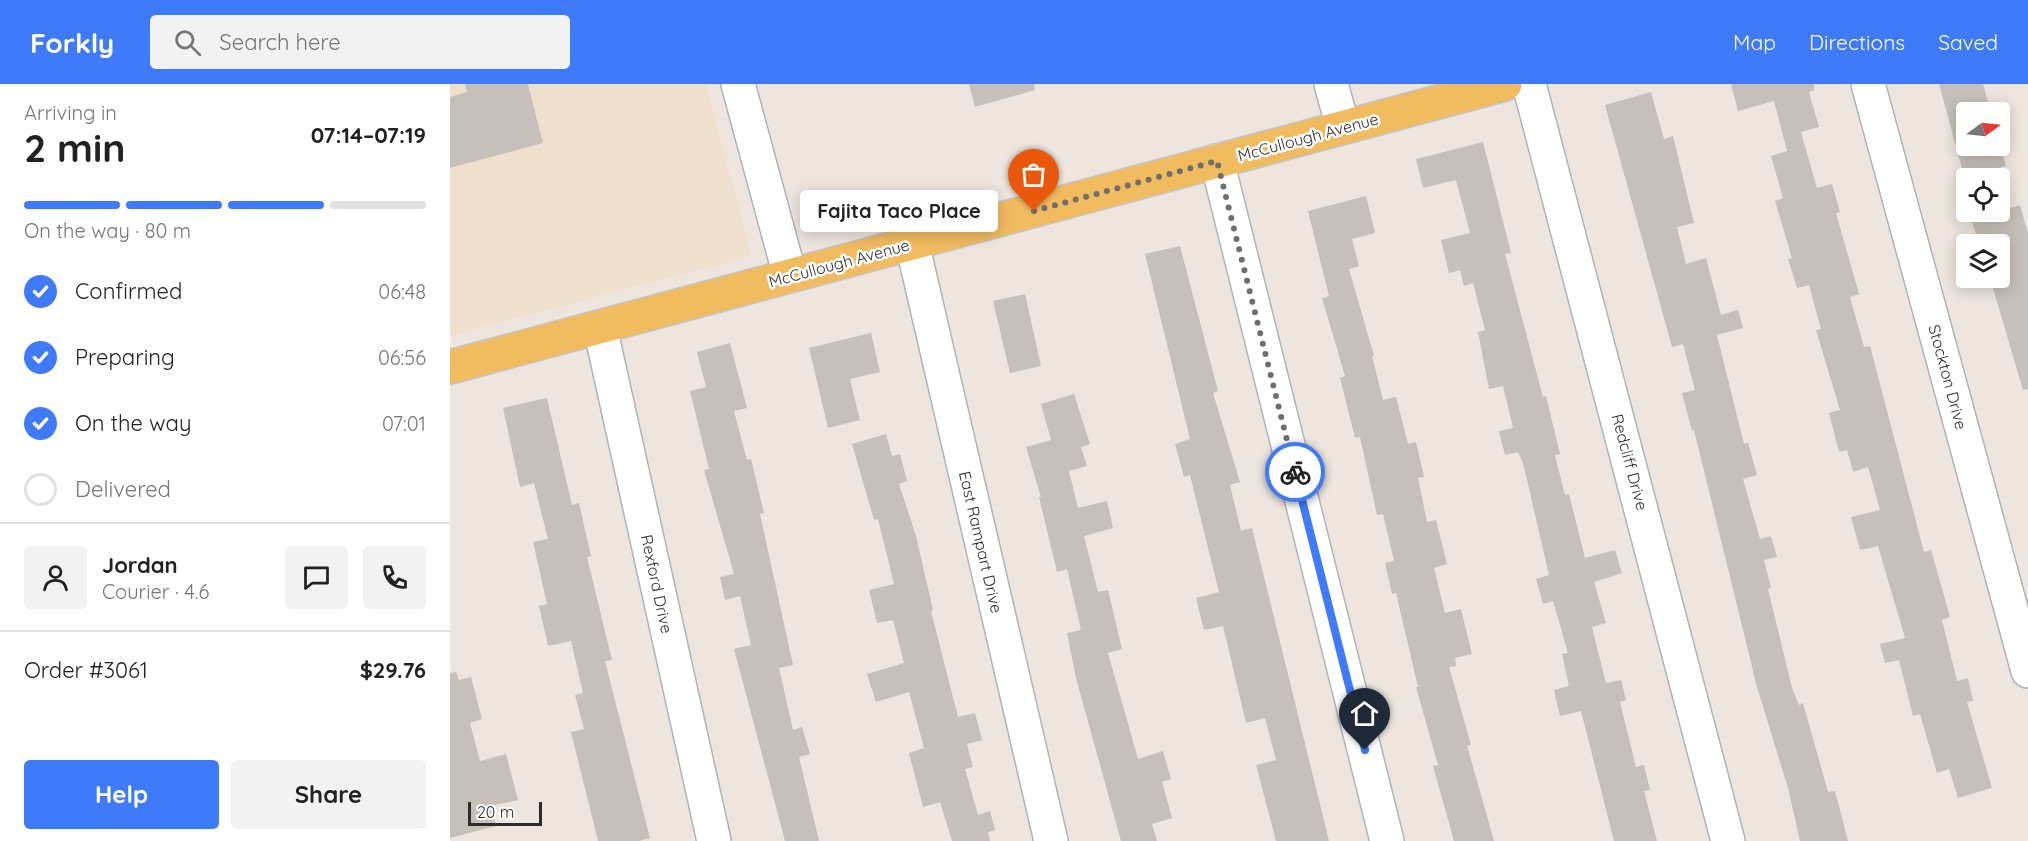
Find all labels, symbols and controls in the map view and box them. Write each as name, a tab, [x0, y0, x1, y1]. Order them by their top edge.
search box	[150, 15, 570, 69]
text: Forkly	[30, 25, 114, 60]
icon: search	[171, 26, 204, 59]
text: Search here	[219, 28, 341, 56]
text: Map	[1733, 29, 1776, 55]
text: Directions	[1809, 29, 1905, 55]
text: Saved	[1938, 29, 1998, 55]
text: Arriving in	[24, 100, 117, 125]
north arrow	[1956, 102, 2010, 156]
map controls	[1956, 102, 2010, 288]
street label: McCullough Avenue	[1235, 109, 1381, 165]
text: 07:14–07:19	[311, 121, 426, 149]
text: 2 min	[24, 123, 126, 172]
pin	[1008, 149, 1059, 211]
icon: bag	[1017, 158, 1050, 191]
button: locate	[1956, 168, 2010, 222]
callout: Fajita Taco Place	[800, 190, 998, 232]
text: Fajita Taco Place	[817, 198, 981, 223]
text: On the way · 80 m	[24, 218, 191, 243]
button: layers	[1956, 234, 2010, 288]
street label: McCullough Avenue	[766, 235, 912, 291]
icon: check	[24, 275, 57, 308]
text: Confirmed	[75, 277, 182, 305]
text: 06:48	[378, 279, 426, 304]
street label: Stockton Drive	[1924, 322, 1972, 432]
icon: check	[24, 341, 57, 374]
text: Preparing	[75, 343, 175, 371]
text: 06:56	[378, 345, 426, 370]
icon: check	[24, 407, 57, 440]
text: On the way	[75, 409, 191, 437]
text: 07:01	[382, 411, 426, 436]
street label: Redcliff Drive	[1608, 412, 1652, 512]
courier	[1265, 442, 1325, 502]
icon: bike	[1279, 456, 1312, 489]
street label: East Rampart Drive	[955, 469, 1007, 615]
text: Delivered	[75, 475, 171, 503]
street label: Rexford Drive	[637, 533, 677, 635]
button: person	[24, 546, 87, 609]
button: chat	[285, 546, 348, 609]
button: phone	[363, 546, 426, 609]
text: Jordan	[102, 551, 178, 579]
text: Courier · 4.6	[102, 579, 209, 604]
text: Order #3061	[24, 656, 148, 684]
text: $29.76	[360, 656, 426, 684]
pin	[1339, 688, 1390, 750]
icon: home	[1348, 697, 1381, 730]
button: Help	[24, 760, 219, 829]
button: Share	[231, 760, 426, 829]
scale bar	[468, 799, 542, 826]
text: 20 m	[477, 802, 514, 822]

